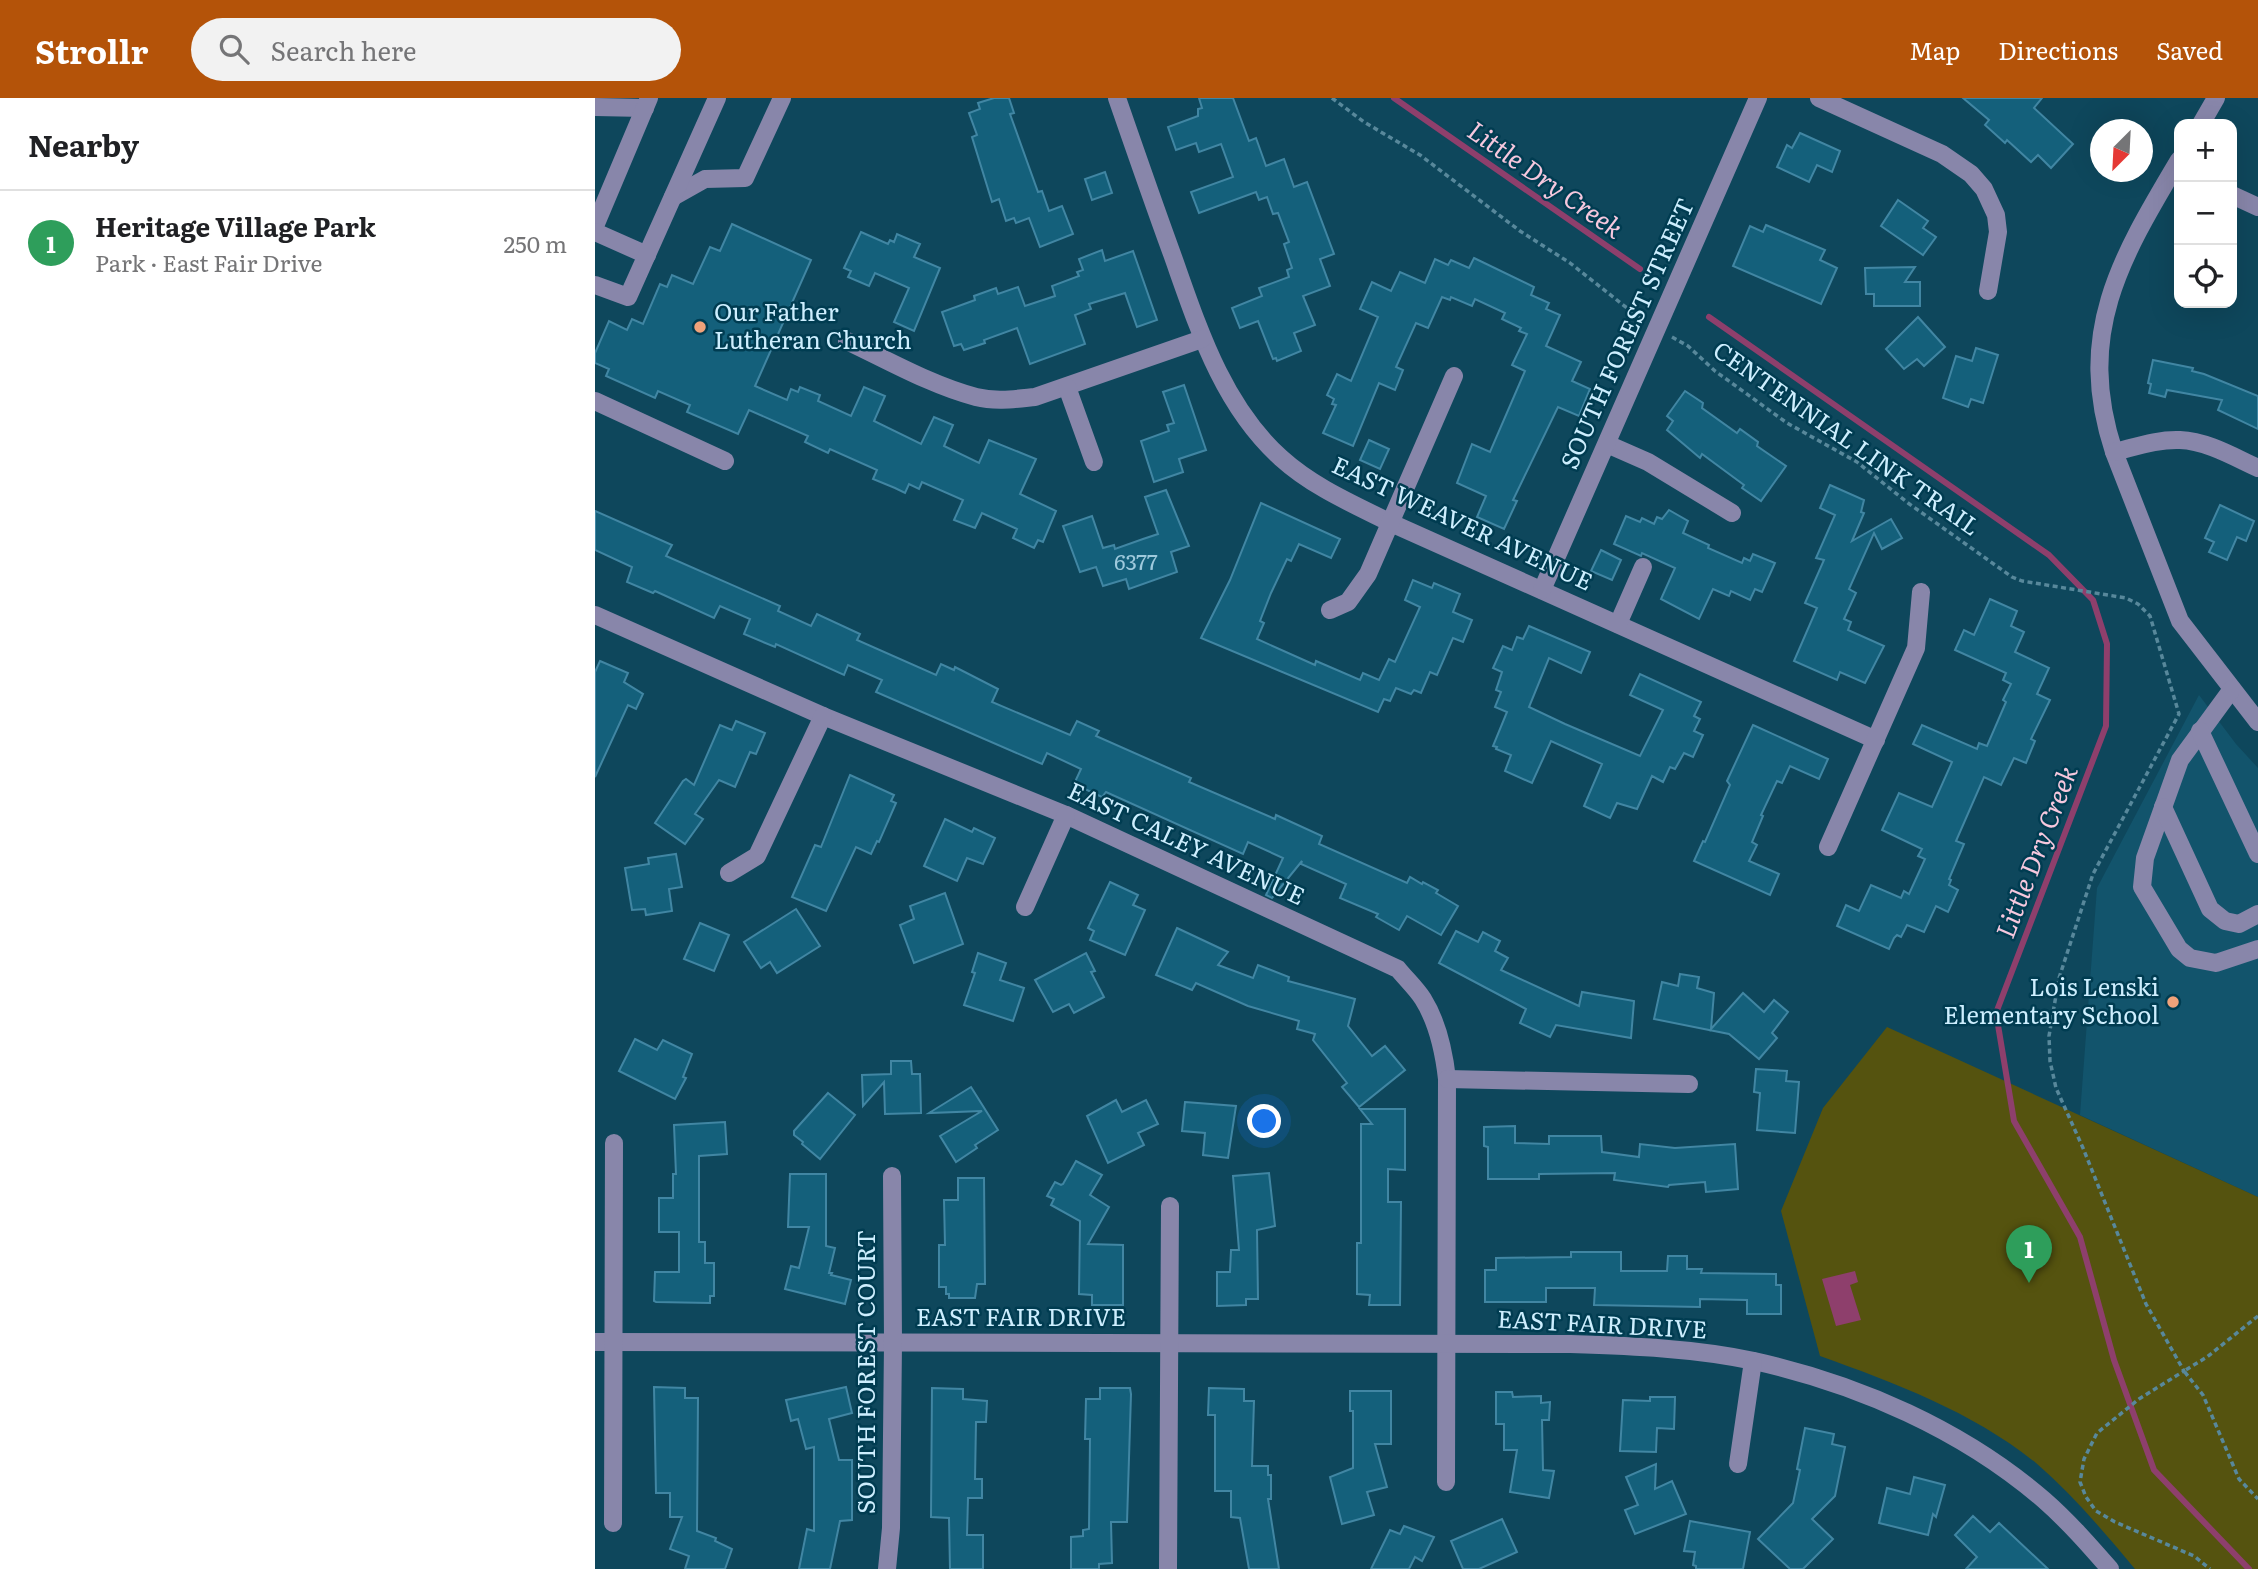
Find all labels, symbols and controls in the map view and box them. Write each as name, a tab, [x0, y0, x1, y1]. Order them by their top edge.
search box	[191, 18, 681, 81]
text: Strollr	[35, 25, 149, 74]
icon: search	[215, 30, 253, 68]
text: Search here	[271, 30, 416, 69]
text: Map	[1909, 32, 1960, 67]
text: Directions	[1998, 32, 2118, 67]
text: Saved	[2156, 32, 2223, 67]
water label: Little Dry Creek	[1461, 110, 1633, 247]
north arrow	[2090, 119, 2153, 182]
map controls	[2174, 119, 2237, 308]
button: +	[2174, 119, 2237, 182]
text: Nearby	[28, 122, 139, 166]
button: −	[2174, 182, 2237, 245]
street label: SOUTH FOREST STREET	[1550, 192, 1701, 474]
text: Heritage Village Park	[95, 206, 376, 245]
text: 1	[46, 226, 56, 260]
text: 250 m	[503, 226, 567, 260]
text: Park · East Fair Drive	[95, 245, 322, 279]
button: locate	[2174, 245, 2237, 308]
place label: Our Father Lutheran Church	[714, 293, 912, 356]
marker: Our Father Lutheran Church	[692, 319, 708, 335]
street label: CENTENNIAL LINK TRAIL	[1707, 331, 1988, 543]
street label: EAST WEAVER AVENUE	[1327, 446, 1599, 598]
house number: 6377	[1114, 545, 1158, 576]
water label: Little Dry Creek	[1984, 758, 2086, 943]
street label: EAST CALEY AVENUE	[1063, 771, 1311, 912]
place label: Lois Lenski Elementary School	[1943, 968, 2159, 1031]
marker: Lois Lenski Elementary School	[2165, 994, 2181, 1010]
your location	[1247, 1104, 1281, 1138]
pin: 1	[2006, 1225, 2052, 1283]
street label: SOUTH FOREST COURT	[847, 1230, 882, 1514]
street label: EAST FAIR DRIVE	[916, 1298, 1126, 1333]
street label: EAST FAIR DRIVE	[1496, 1300, 1708, 1345]

